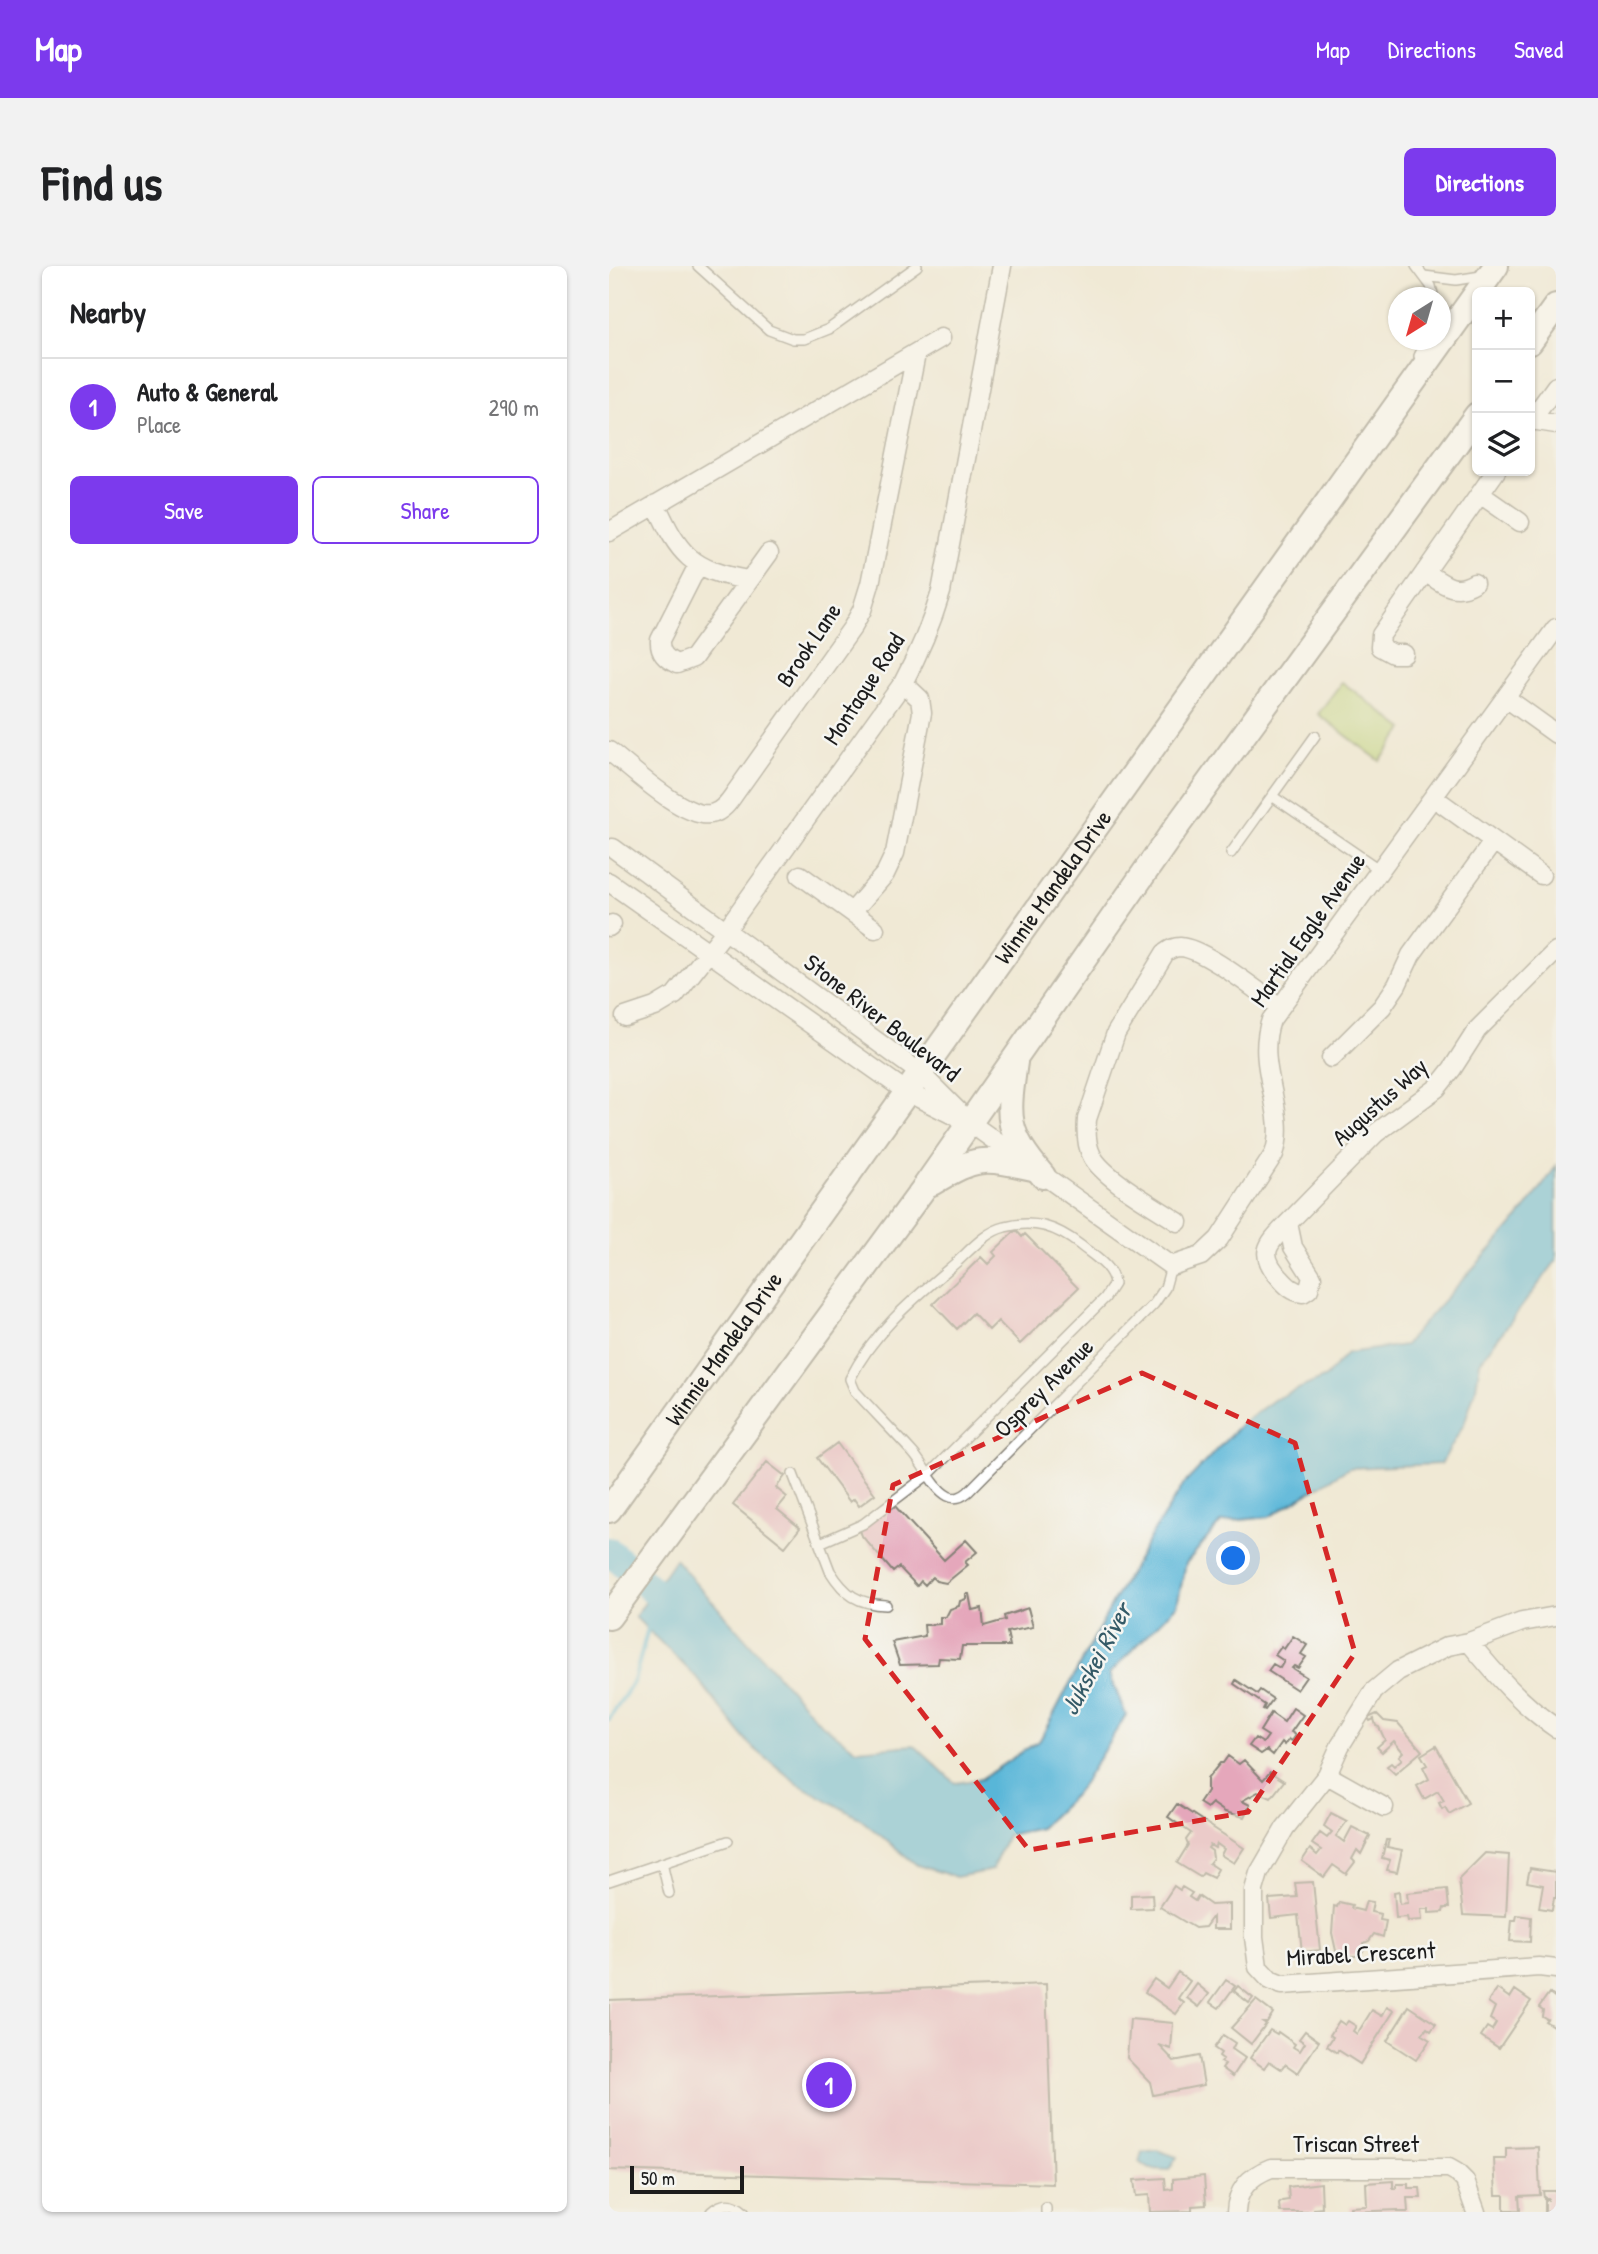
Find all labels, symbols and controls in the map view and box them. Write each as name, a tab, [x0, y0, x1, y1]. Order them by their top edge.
text: Map	[35, 27, 82, 71]
text: Map	[1316, 33, 1350, 65]
text: Directions	[1388, 33, 1476, 65]
text: Saved	[1514, 33, 1563, 65]
button: Directions	[1404, 148, 1556, 216]
text: Find us	[42, 149, 162, 215]
north arrow	[1388, 287, 1451, 350]
map controls	[1472, 287, 1535, 476]
button: +	[1472, 287, 1535, 350]
text: Nearby	[70, 292, 146, 332]
button: −	[1472, 350, 1535, 413]
text: Auto & General	[137, 374, 277, 409]
text: 1	[89, 392, 97, 423]
text: 290 m	[489, 392, 539, 423]
text: Place	[137, 409, 181, 440]
button: layers	[1472, 413, 1535, 476]
button: Save	[70, 476, 298, 544]
button: Share	[312, 476, 539, 544]
street label: Brook Lane	[768, 596, 848, 693]
street label: Montaque Road	[815, 626, 911, 751]
street label: Winnie Mandela Drive	[986, 803, 1119, 970]
street label: Martial Eagle Avenue	[1242, 846, 1372, 1013]
street label: Stone River Boulevard	[798, 946, 967, 1088]
street label: Augustus Way	[1325, 1050, 1434, 1153]
street label: Winnie Mandela Drive	[657, 1264, 789, 1432]
street label: Osprey Avenue	[987, 1330, 1100, 1444]
your location	[1216, 1541, 1250, 1575]
water label: Jukskei River	[1051, 1594, 1141, 1721]
street label: Mirabel Crescent	[1286, 1933, 1437, 1973]
pin: 1	[806, 2059, 852, 2111]
street label: Triscan Street	[1293, 2127, 1420, 2159]
scale bar	[630, 2163, 744, 2195]
text: 50 m	[641, 2165, 675, 2191]

